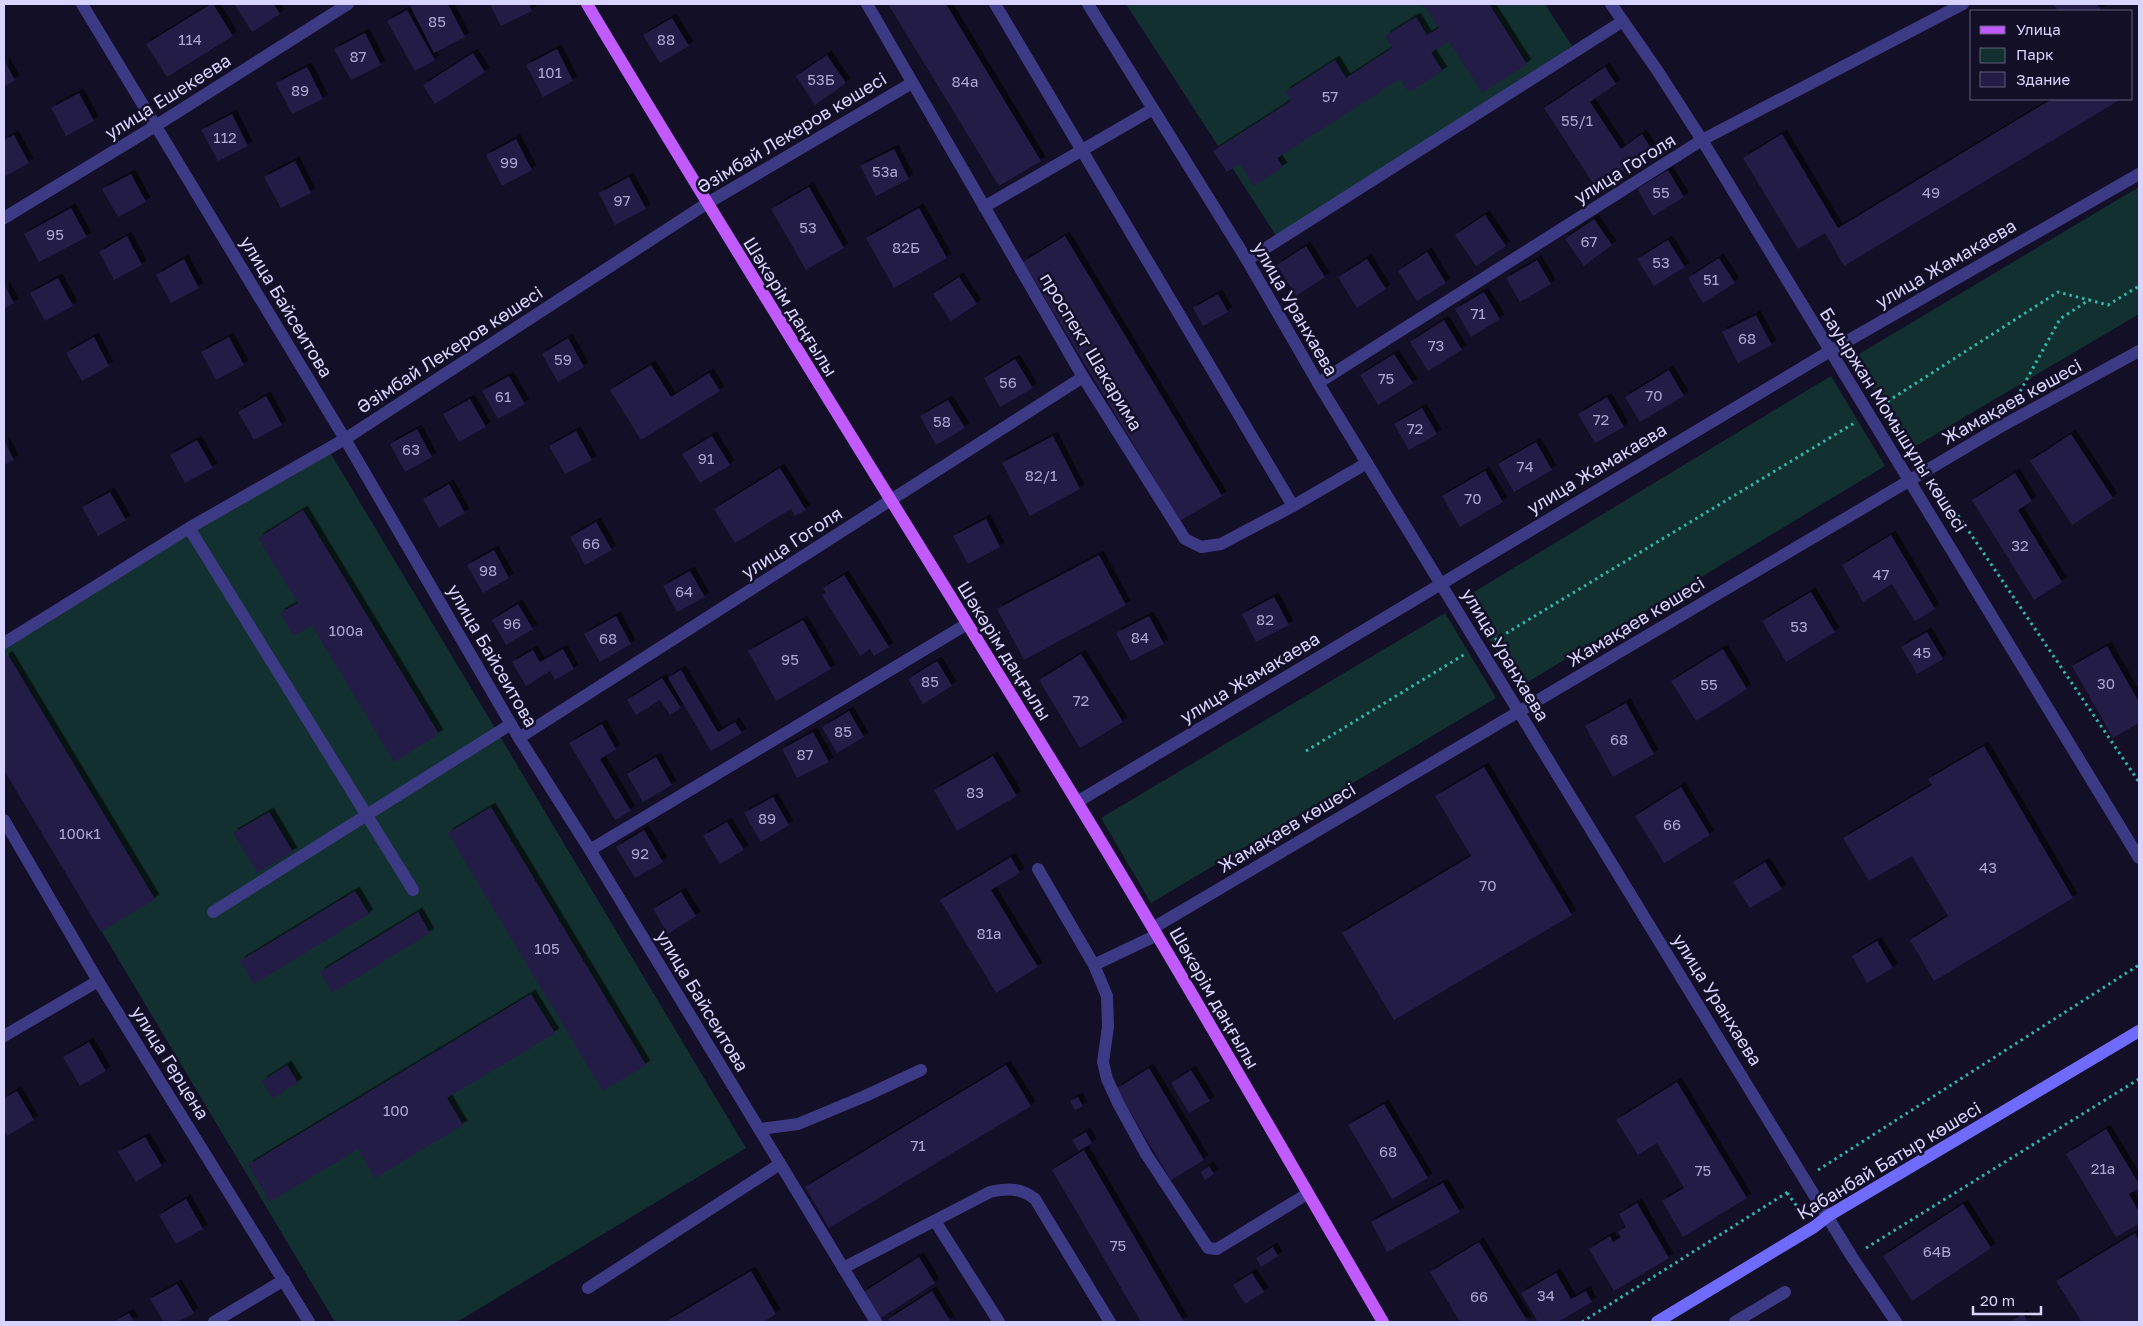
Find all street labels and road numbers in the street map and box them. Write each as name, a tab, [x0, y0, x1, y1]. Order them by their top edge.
street label: улица Ешекеева	[100, 49, 235, 144]
street label: Әзімбай Лекеров көшесі	[693, 67, 890, 197]
street label: улица Гоголя	[1570, 128, 1679, 208]
street label: улица Жамакаева	[1871, 214, 2020, 312]
street label: улица Байсеитова	[236, 232, 338, 381]
street label: Шәкәрім даңғылы	[739, 233, 843, 380]
street label: улица Уранхаева	[1248, 237, 1343, 380]
street label: проспект Шакарима	[1036, 268, 1148, 435]
street label: Әзімбай Лекеров көшесі	[352, 281, 546, 417]
street label: Бауыржан Момышұлы көшесі	[1815, 303, 1972, 536]
street label: Жамақаев көшесі	[1938, 354, 2085, 449]
street label: улица Жамакаева	[1523, 418, 1670, 518]
street label: улица Гоголя	[737, 501, 846, 583]
street label: Жамақаев көшесі	[1563, 571, 1708, 671]
street label: Шәкәрім даңғылы	[953, 577, 1057, 724]
street label: улица Байсеитова	[443, 580, 543, 731]
street label: улица Уранхаева	[1457, 584, 1554, 725]
street label: улица Жамакаева	[1176, 627, 1323, 727]
street label: Жамақаев көшесі	[1214, 777, 1359, 877]
street label: Шәкәрім даңғылы	[1165, 923, 1264, 1072]
street label: улица Байсеитова	[652, 926, 754, 1075]
street label: улица Уранхаева	[1668, 929, 1767, 1070]
street label: улица Герцена	[127, 1002, 215, 1123]
street label: Қабанбай Батыр көшесі	[1792, 1096, 1985, 1224]

